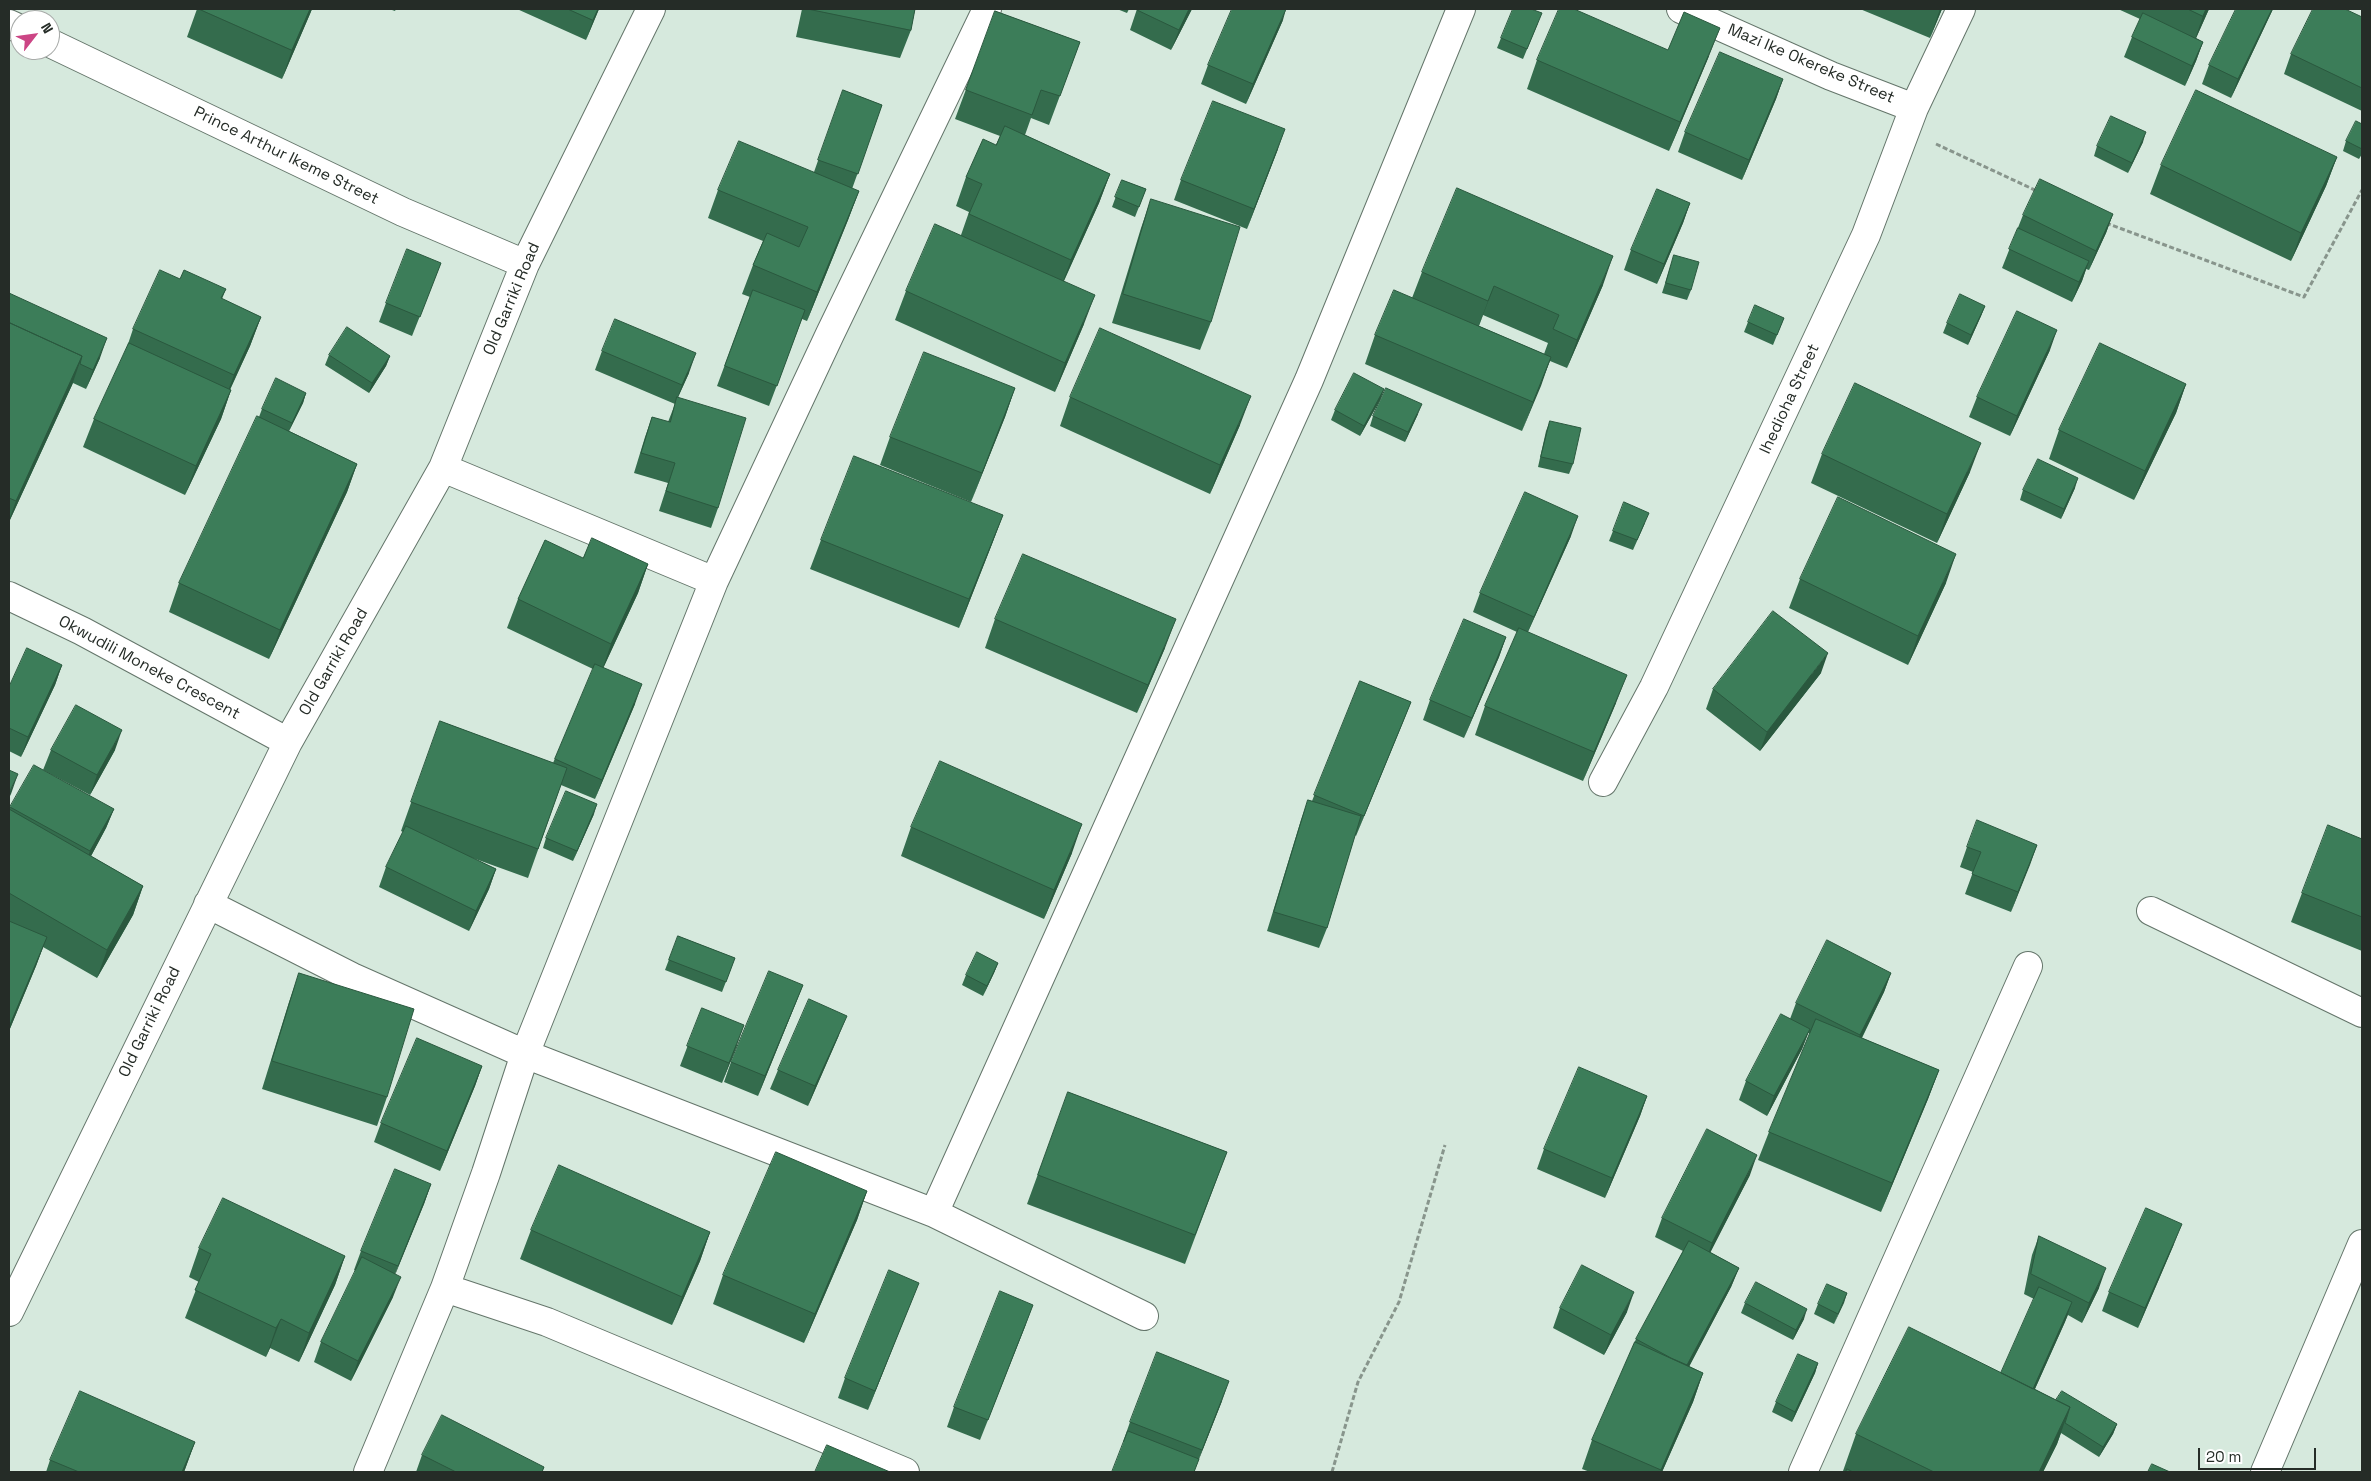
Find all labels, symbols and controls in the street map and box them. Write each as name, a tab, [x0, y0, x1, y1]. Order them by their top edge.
north arrow	[10, 10, 60, 60]
text: N	[37, 19, 57, 37]
street label: Mazi Ike Okereke Street	[1725, 20, 1897, 108]
street label: Prince Arthur Ikeme Street	[190, 103, 382, 209]
street label: Old Garriki Road	[480, 240, 544, 358]
street label: Ihedioha Street	[1756, 341, 1824, 457]
street label: Old Garriki Road	[296, 605, 372, 719]
street label: Okwudili Moneke Crescent	[55, 612, 243, 724]
street label: Old Garriki Road	[115, 964, 185, 1080]
scale bar	[2201, 1438, 2318, 1470]
text: 20 m	[2206, 1447, 2241, 1466]

